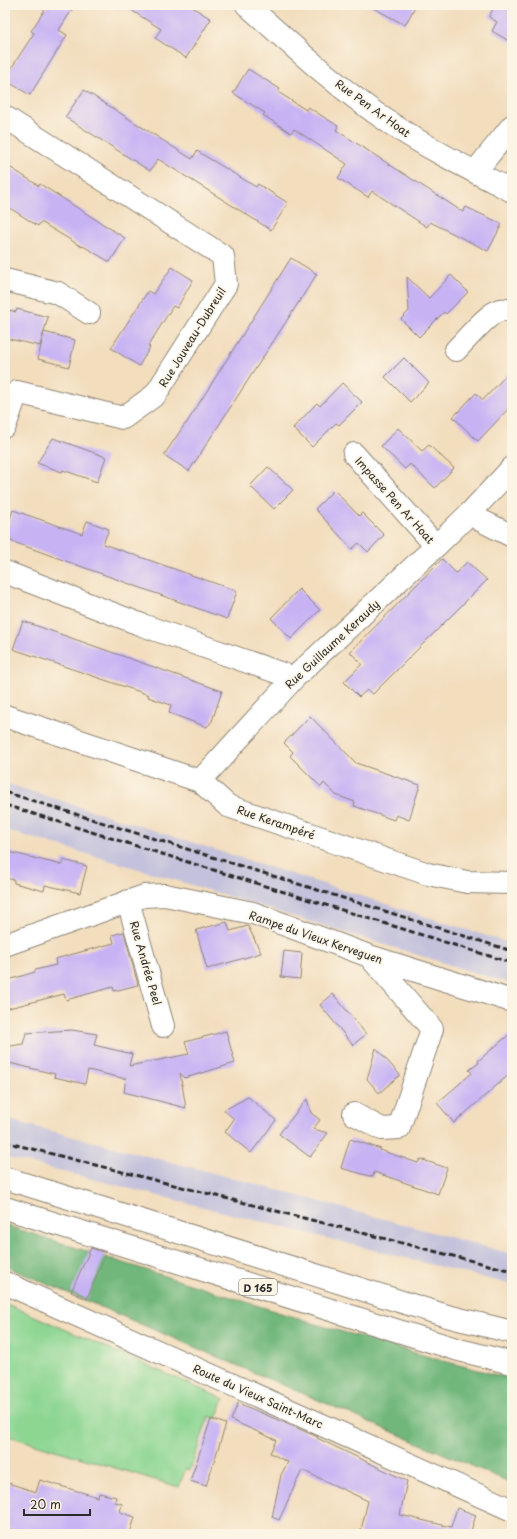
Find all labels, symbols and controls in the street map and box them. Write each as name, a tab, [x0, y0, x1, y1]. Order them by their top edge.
street label: Rue Pen Ar Hoat	[332, 75, 414, 141]
street label: Rue Jouveau-Dubreuil	[154, 284, 230, 390]
street label: Impasse Pen Ar Hoat	[351, 453, 439, 548]
street label: Rue Guillaume Keraudy	[281, 596, 383, 692]
street label: Rue Kerampéré	[235, 801, 317, 843]
street label: Rampe du Vieux Kerveguen	[247, 906, 385, 968]
street label: Rue Andrée Peel	[126, 919, 166, 1007]
road number: D 165	[239, 1279, 277, 1295]
street label: Route du Vieux Saint-Marc	[190, 1360, 326, 1433]
scale bar	[24, 1491, 90, 1517]
text: 20 m	[30, 1495, 61, 1513]

